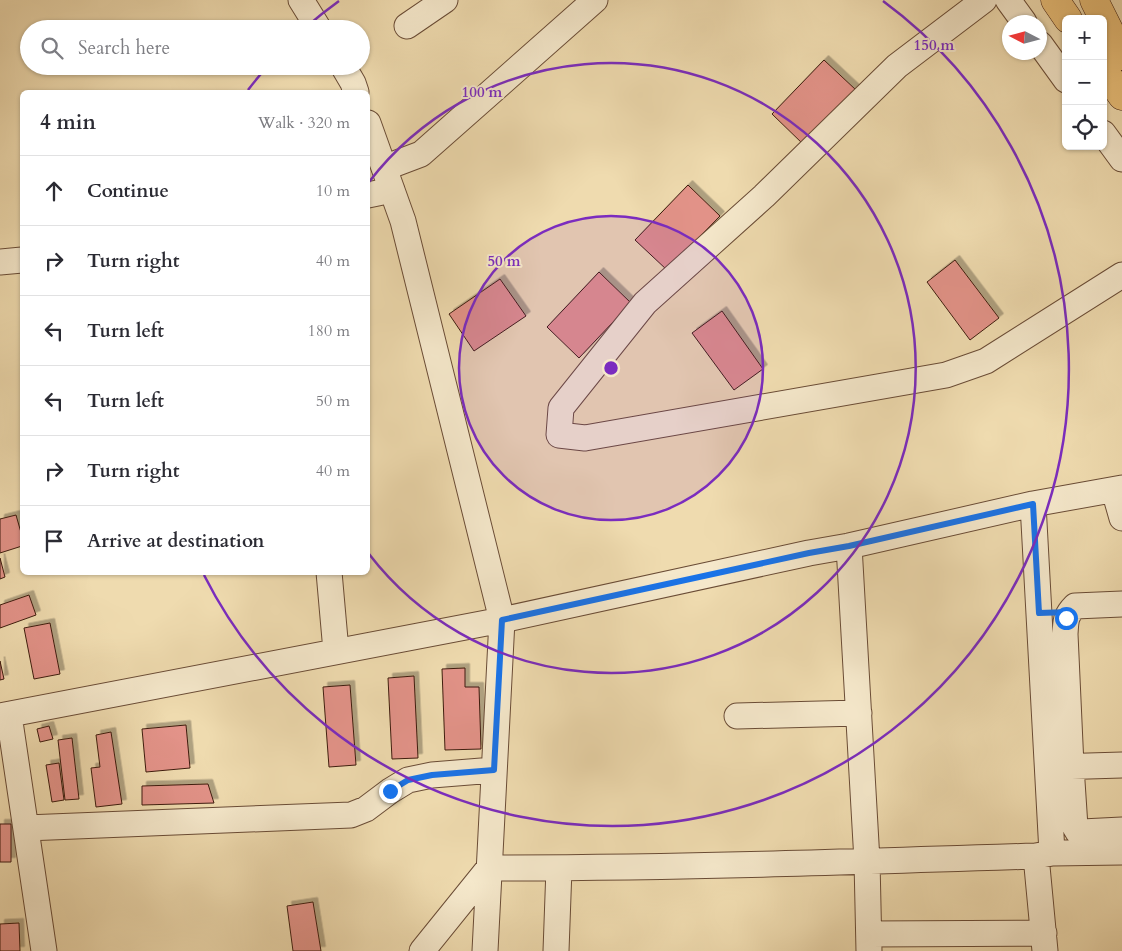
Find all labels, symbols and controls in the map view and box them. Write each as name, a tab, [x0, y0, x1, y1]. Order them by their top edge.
north arrow	[1002, 15, 1047, 60]
map controls	[1062, 15, 1107, 150]
button: +	[1062, 15, 1107, 60]
search box	[20, 20, 370, 75]
icon: search	[38, 34, 66, 62]
text: Search here	[78, 35, 170, 61]
text: 150 m	[914, 35, 955, 55]
button: −	[1062, 60, 1107, 105]
text: 100 m	[462, 82, 503, 102]
button: locate	[1062, 105, 1107, 150]
text: 4 min	[40, 108, 96, 137]
text: Walk · 320 m	[258, 112, 350, 134]
icon: ahead	[40, 177, 68, 205]
text: Continue	[87, 178, 169, 204]
text: 10 m	[316, 180, 350, 202]
icon: right	[40, 247, 68, 275]
text: Turn right	[87, 248, 179, 274]
text: 40 m	[316, 250, 350, 272]
text: 50 m	[487, 251, 521, 271]
icon: left	[40, 317, 68, 345]
text: Turn left	[87, 318, 164, 344]
text: 180 m	[308, 320, 350, 342]
centre of rings	[602, 359, 620, 377]
icon: left	[40, 387, 68, 415]
text: Turn left	[87, 388, 164, 414]
text: 50 m	[316, 390, 350, 412]
icon: right	[40, 457, 68, 485]
text: Turn right	[87, 458, 179, 484]
text: 40 m	[316, 460, 350, 482]
icon: arrive	[40, 527, 68, 555]
text: Arrive at destination	[87, 528, 264, 554]
route start	[1055, 607, 1078, 630]
route end	[379, 780, 402, 803]

